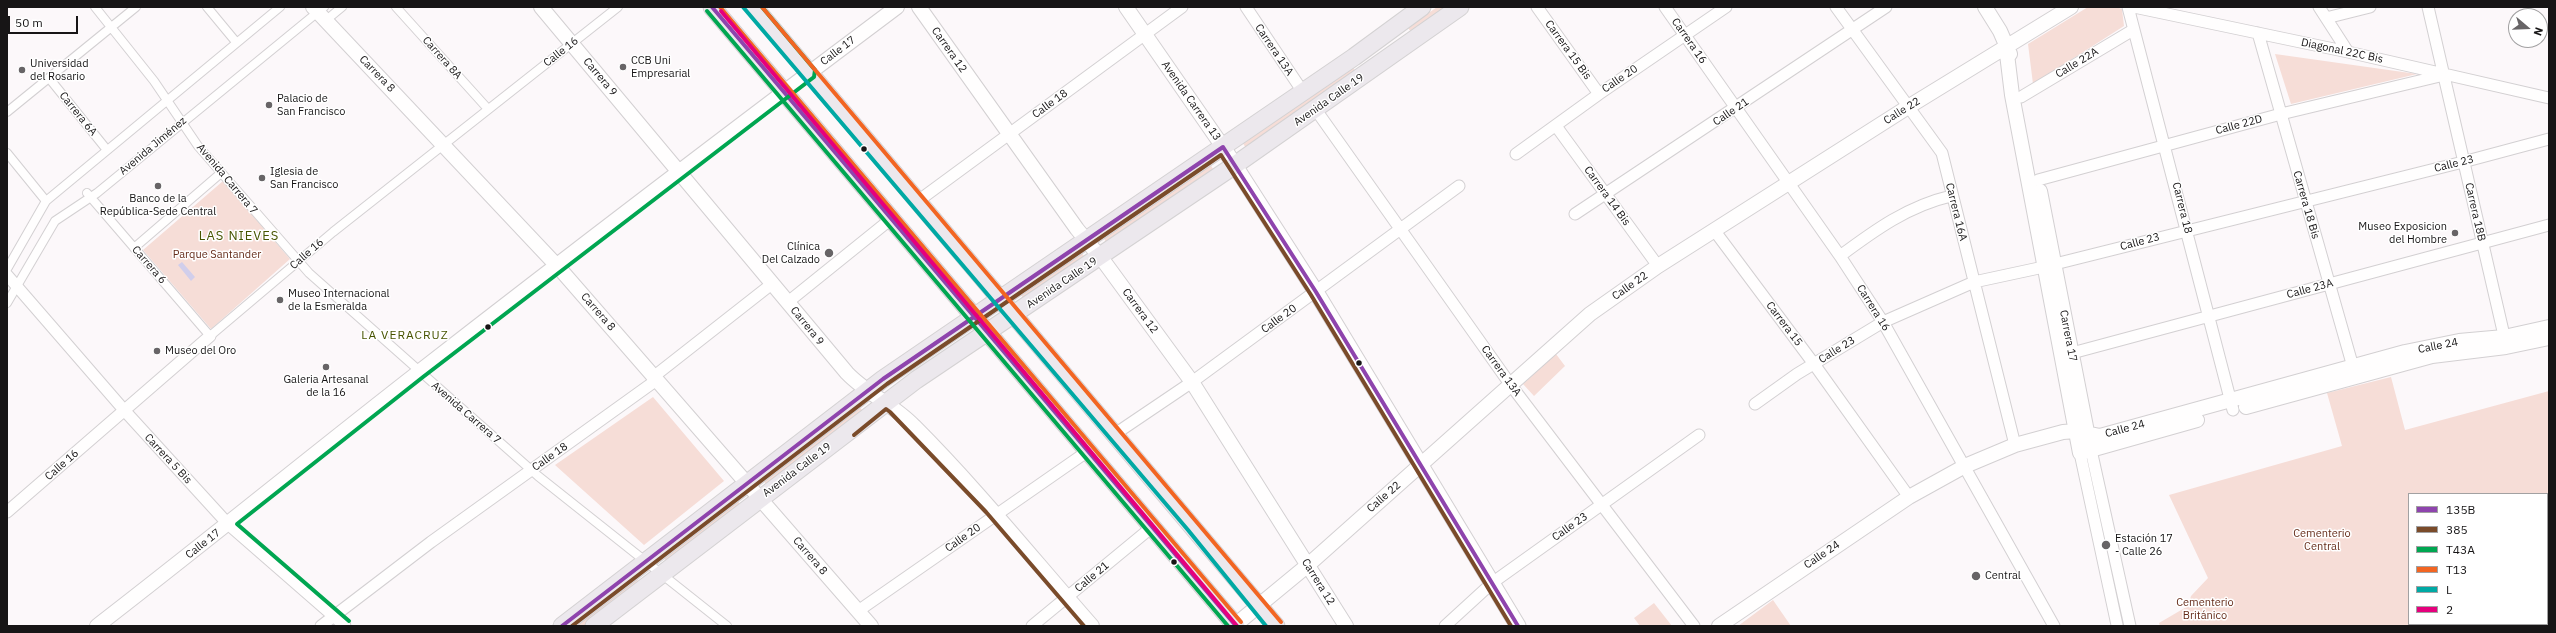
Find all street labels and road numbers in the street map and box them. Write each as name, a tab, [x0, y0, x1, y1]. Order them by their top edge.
street label: Carrera 16	[1669, 16, 1709, 66]
street label: Carrera 15 Bis	[1542, 18, 1594, 82]
street label: Carrera 13A	[1252, 22, 1296, 78]
street label: Carrera 12	[929, 25, 969, 75]
street label: Carrera 8A	[419, 34, 465, 82]
street label: Calle 16	[541, 34, 581, 70]
street label: Calle 17	[818, 34, 858, 68]
street label: Diagonal 22C Bis	[2300, 36, 2384, 66]
street label: Calle 22A	[2053, 45, 2101, 81]
street label: Carrera 8	[356, 53, 398, 95]
street label: Carrera 9	[580, 55, 620, 99]
street label: Avenida Carrera 13	[1159, 59, 1223, 143]
street label: Calle 20	[1600, 62, 1640, 96]
street label: Avenida Calle 19	[1291, 71, 1367, 129]
street label: Calle 18	[1030, 87, 1070, 121]
street label: Carrera 6A	[56, 89, 100, 139]
street label: Calle 21	[1711, 95, 1751, 129]
street label: Calle 22	[1881, 95, 1923, 127]
street label: Calle 22D	[2214, 112, 2264, 138]
street label: Avenida Jiménez	[117, 114, 189, 178]
street label: Avenida Carrera 7	[194, 141, 260, 217]
street label: Calle 23	[2433, 153, 2475, 175]
street label: Carrera 14 Bis	[1581, 164, 1633, 228]
street label: Carrera 18 Bis	[2290, 169, 2322, 241]
street label: Carrera 18	[2169, 181, 2195, 235]
street label: Carrera 18B	[2462, 181, 2488, 243]
street label: Carrera 16A	[1942, 182, 1970, 242]
street label: Calle 23	[2119, 230, 2161, 254]
street label: Calle 16	[287, 236, 327, 272]
street label: Carrera 6	[129, 243, 169, 287]
street label: Avenida Calle 19	[1024, 254, 1100, 312]
street label: Calle 22	[1610, 269, 1650, 303]
street label: Calle 23A	[2285, 276, 2335, 302]
street label: Carrera 16	[1854, 282, 1892, 334]
street label: Carrera 12	[1119, 286, 1161, 336]
street label: Carrera 8	[578, 290, 618, 334]
street label: Carrera 15	[1763, 299, 1805, 349]
street label: Calle 20	[1259, 302, 1299, 336]
street label: Carrera 9	[787, 304, 827, 348]
street label: Carrera 17	[2057, 309, 2079, 363]
street label: Calle 23	[1816, 334, 1858, 366]
street label: Calle 24	[2417, 336, 2459, 356]
street label: Carrera 13A	[1478, 343, 1524, 399]
street label: Avenida Carrera 7	[429, 379, 503, 447]
street label: Calle 24	[2104, 417, 2146, 441]
street label: Carrera 5 Bis	[141, 431, 195, 487]
street label: Calle 18	[530, 440, 570, 474]
street label: Avenida Calle 19	[760, 440, 834, 500]
street label: Calle 16	[42, 447, 82, 483]
street label: Calle 22	[1364, 479, 1404, 515]
street label: Calle 23	[1550, 510, 1590, 544]
street label: Calle 20	[943, 521, 983, 555]
street label: Calle 17	[183, 526, 223, 562]
street label: Carrera 8	[790, 534, 830, 578]
street label: Calle 24	[1802, 538, 1842, 572]
street label: Carrera 12	[1299, 556, 1337, 608]
street label: Calle 21	[1072, 559, 1112, 595]

